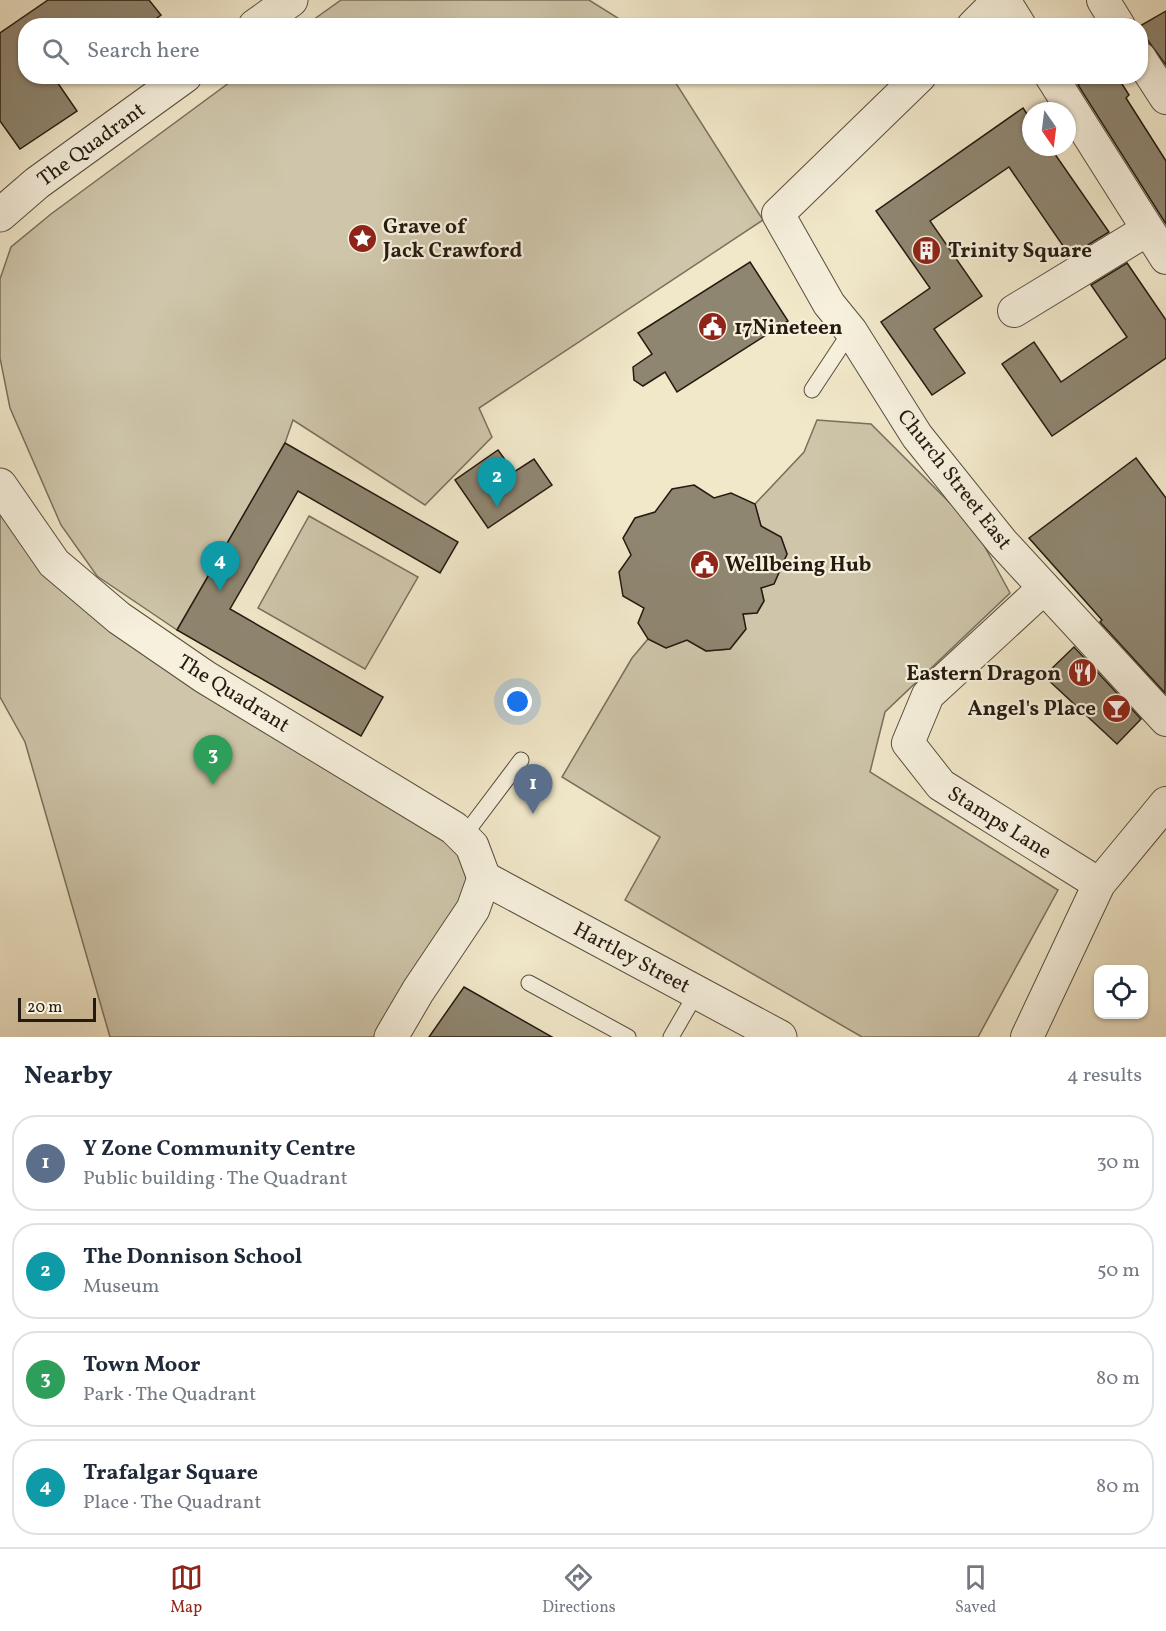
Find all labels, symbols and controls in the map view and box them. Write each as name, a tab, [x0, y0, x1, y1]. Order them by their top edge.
search box	[18, 18, 1148, 84]
icon: search	[39, 35, 72, 68]
text: Search here	[87, 36, 200, 67]
street label: The Quadrant	[32, 96, 152, 194]
north arrow	[1022, 102, 1076, 156]
place label: Grave of Jack Crawford	[382, 213, 522, 266]
place icon: Grave of Jack Crawford	[346, 222, 378, 254]
building icon: Trinity Square	[911, 234, 943, 266]
place label: Trinity Square	[948, 237, 1092, 266]
public building icon: 17Nineteen	[697, 311, 729, 343]
place label: 17Nineteen	[734, 314, 843, 343]
street label: Church Street East	[890, 404, 1018, 556]
pin: 2	[478, 458, 516, 507]
pin: 4	[200, 542, 240, 591]
public building icon: Wellbeing Hub	[688, 548, 720, 580]
place label: Wellbeing Hub	[725, 551, 871, 580]
street label: The Quadrant	[172, 648, 295, 740]
restaurant icon: Eastern Dragon	[1066, 657, 1098, 689]
place label: Eastern Dragon	[906, 660, 1061, 689]
your location	[503, 687, 532, 716]
bar icon: Angel's Place	[1101, 692, 1133, 724]
place label: Angel's Place	[968, 695, 1096, 724]
pin: 3	[194, 736, 232, 785]
pin: 1	[514, 764, 552, 814]
street label: Stamps Lane	[942, 780, 1057, 867]
street label: Hartley Street	[568, 915, 695, 1001]
map controls	[1094, 965, 1148, 1019]
button: locate	[1094, 965, 1148, 1019]
scale bar	[18, 995, 96, 1022]
text: 20 m	[27, 997, 62, 1019]
text: Nearby	[24, 1058, 113, 1094]
text: 4 results	[1067, 1062, 1142, 1090]
text: Y Zone Community Centre	[83, 1134, 356, 1165]
text: 1	[41, 1149, 50, 1177]
text: 30 m	[1096, 1149, 1140, 1177]
text: Public building · The Quadrant	[83, 1165, 348, 1193]
text: The Donnison School	[83, 1242, 302, 1273]
text: 2	[40, 1257, 51, 1285]
text: 50 m	[1097, 1257, 1140, 1285]
text: Museum	[83, 1273, 160, 1301]
text: Town Moor	[83, 1350, 200, 1381]
text: 3	[40, 1365, 51, 1393]
text: 80 m	[1096, 1365, 1140, 1393]
text: Park · The Quadrant	[83, 1381, 256, 1409]
text: Trafalgar Square	[83, 1458, 258, 1489]
text: 4	[39, 1473, 52, 1501]
text: 80 m	[1096, 1473, 1140, 1501]
text: Place · The Quadrant	[83, 1489, 261, 1517]
tab: Map	[170, 1561, 203, 1619]
tab: Directions	[542, 1561, 616, 1619]
tab: Saved	[955, 1561, 996, 1619]

